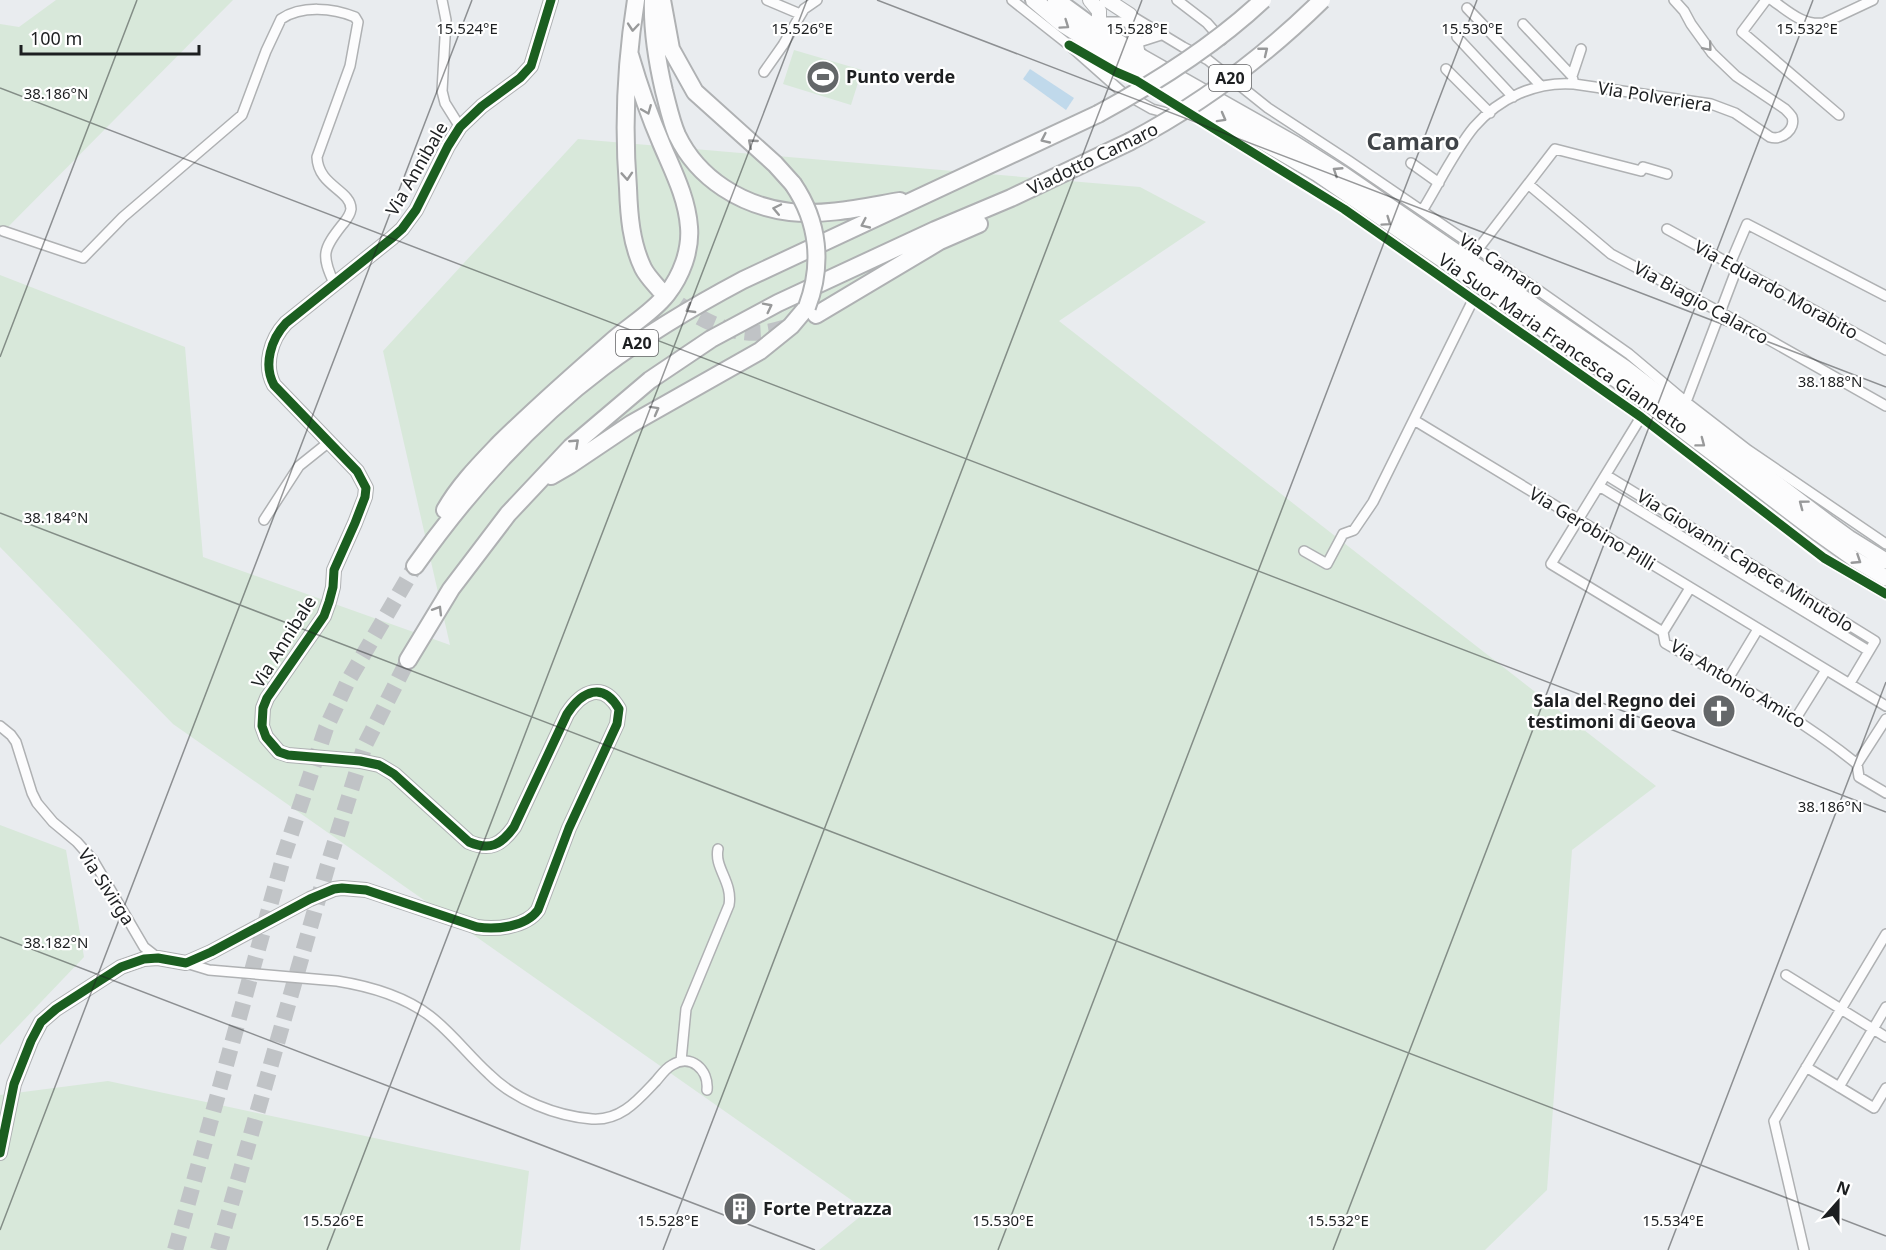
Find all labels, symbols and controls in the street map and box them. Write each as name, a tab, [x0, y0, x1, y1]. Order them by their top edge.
scale bar	[21, 18, 200, 56]
text: 15.524°E	[436, 18, 498, 38]
text: 15.526°E	[771, 18, 833, 38]
one-way arrow	[1059, 18, 1070, 29]
text: 15.528°E	[1106, 18, 1168, 38]
text: 15.530°E	[1441, 18, 1503, 38]
text: 15.532°E	[1776, 18, 1838, 38]
one-way arrow	[627, 23, 640, 32]
text: 100 m	[30, 26, 82, 50]
one-way arrow	[1701, 40, 1712, 51]
one-way arrow	[1257, 48, 1268, 59]
sports icon: Punto verde	[805, 59, 841, 95]
place label: Punto verde	[846, 64, 955, 88]
road number: A20	[1209, 65, 1251, 91]
street label: Via Polveriera	[1596, 75, 1714, 117]
text: 38.186°N	[24, 83, 88, 103]
one-way arrow	[640, 104, 652, 115]
one-way arrow	[1216, 111, 1226, 123]
street label: Viadotto Camaro	[1023, 116, 1162, 200]
street label: Via Annibale	[380, 117, 453, 220]
district label: Camaro	[1367, 124, 1459, 157]
one-way arrow	[1041, 132, 1052, 144]
one-way arrow	[748, 139, 759, 150]
one-way arrow	[1333, 167, 1344, 178]
one-way arrow	[620, 171, 633, 180]
one-way arrow	[772, 203, 782, 216]
one-way arrow	[1380, 215, 1391, 226]
one-way arrow	[861, 216, 872, 228]
street label: Via Camaro	[1455, 227, 1548, 301]
street label: Via Eduardo Morabito	[1690, 234, 1863, 344]
street label: Via Suor Maria Francesca Giannetto	[1434, 247, 1693, 439]
street label: Via Biagio Calarco	[1630, 255, 1773, 349]
one-way arrow	[686, 302, 696, 313]
one-way arrow	[762, 303, 773, 315]
road number: A20	[616, 330, 658, 356]
text: 38.188°N	[1798, 371, 1862, 391]
one-way arrow	[649, 406, 659, 417]
one-way arrow	[1694, 436, 1705, 447]
one-way arrow	[568, 440, 579, 451]
street label: Via Gerobino Pilli	[1525, 481, 1660, 575]
street label: Via Giovanni Capece Minutolo	[1632, 483, 1859, 637]
one-way arrow	[1799, 501, 1810, 512]
text: 38.184°N	[24, 507, 88, 527]
one-way arrow	[1850, 553, 1861, 564]
street label: Via Annibale	[245, 591, 321, 692]
one-way arrow	[430, 606, 442, 616]
street label: Via Antonio Amico	[1666, 633, 1811, 733]
place label: Sala del Regno dei testimoni di Geova	[1527, 688, 1696, 733]
church icon: Sala del Regno dei testimoni di Geova	[1701, 693, 1737, 729]
text: 38.186°N	[1798, 796, 1862, 816]
street label: Via Sivirga	[73, 843, 141, 929]
text: 38.182°N	[24, 932, 88, 952]
north arrow	[1808, 1172, 1868, 1232]
text: N	[1833, 1175, 1853, 1201]
building icon: Forte Petrazza	[722, 1191, 758, 1227]
place label: Forte Petrazza	[763, 1196, 892, 1220]
text: 15.526°E	[302, 1210, 364, 1230]
text: 15.528°E	[637, 1210, 699, 1230]
text: 15.530°E	[972, 1210, 1034, 1230]
text: 15.532°E	[1307, 1210, 1369, 1230]
text: 15.534°E	[1642, 1210, 1704, 1230]

